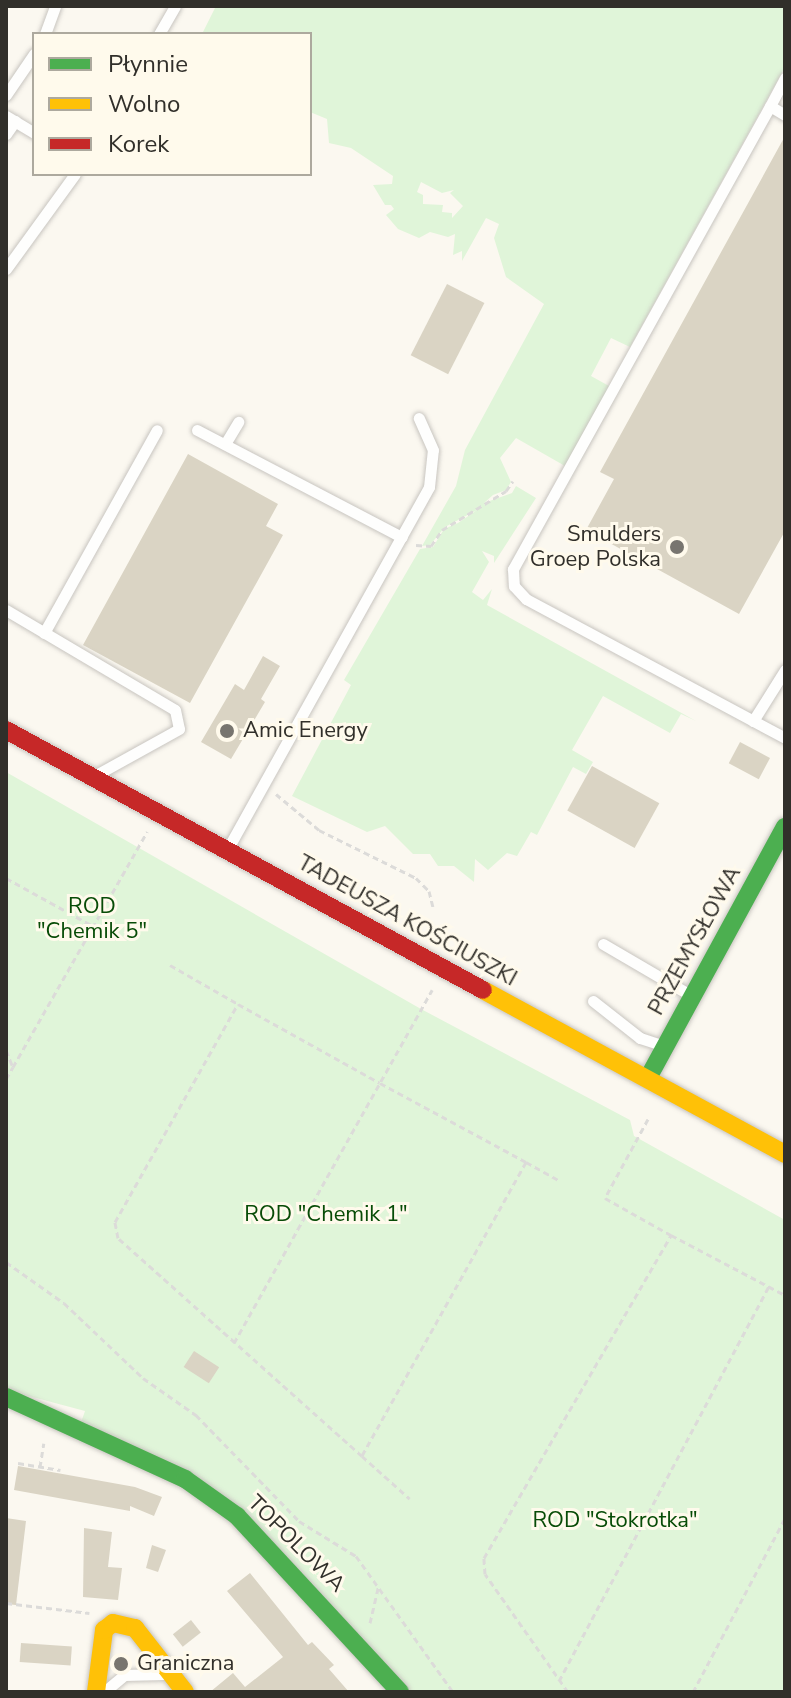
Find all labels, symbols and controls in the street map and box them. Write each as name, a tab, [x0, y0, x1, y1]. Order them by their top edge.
legend	[32, 32, 312, 176]
text: Płynnie	[108, 48, 188, 80]
text: Wolno	[108, 88, 180, 120]
text: Korek	[108, 128, 169, 160]
place label: Smulders Groep Polska	[530, 521, 661, 572]
marker: Smulders Groep Polska	[668, 538, 686, 556]
place label: Amic Energy	[243, 718, 368, 744]
marker: Amic Energy	[218, 722, 236, 740]
street label: TADEUSZA KOŚCIUSZKI	[293, 850, 521, 992]
street label: PRZEMYSŁOWA	[643, 862, 747, 1020]
park label: ROD "Chemik 5"	[37, 893, 147, 944]
park label: ROD "Chemik 1"	[244, 1202, 408, 1228]
street label: TOPOLOWA	[242, 1490, 350, 1598]
park label: ROD "Stokrotka"	[532, 1508, 698, 1534]
place label: Graniczna	[137, 1651, 235, 1677]
marker: Graniczna	[112, 1655, 130, 1673]

